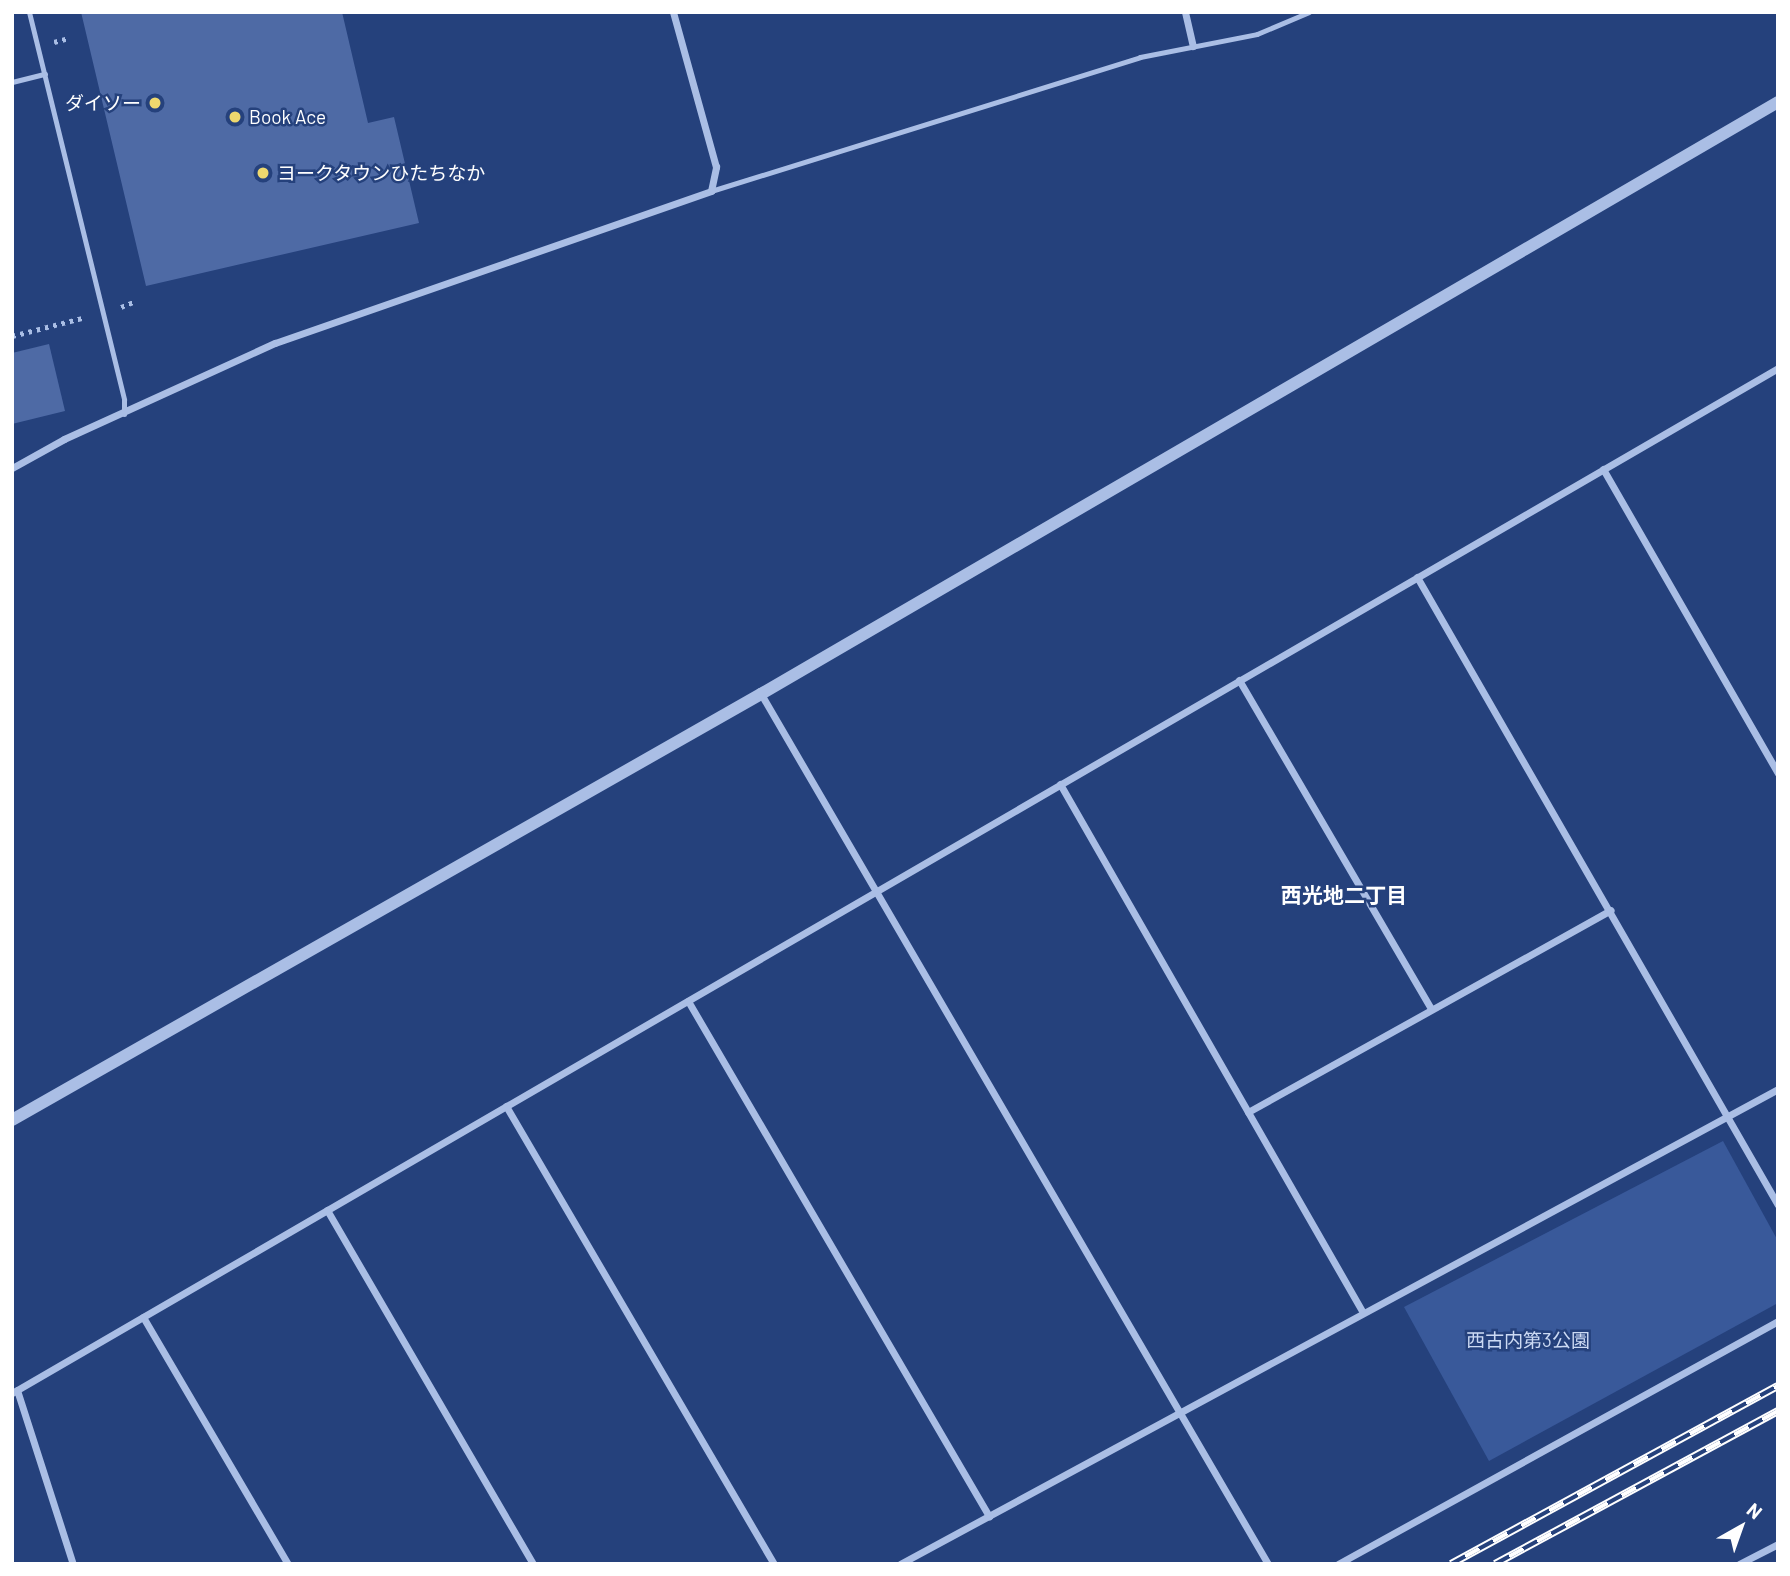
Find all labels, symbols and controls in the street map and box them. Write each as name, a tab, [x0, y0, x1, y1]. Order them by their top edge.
place label: ダイソー	[65, 92, 141, 114]
marker: ダイソー	[147, 95, 163, 111]
place label: Book Ace	[249, 106, 326, 128]
marker: Book Ace	[227, 109, 243, 125]
place label: ヨークタウンひたちなか	[277, 162, 486, 184]
marker: ヨークタウンひたちなか	[255, 165, 271, 181]
district label: 西光地二丁目	[1281, 882, 1407, 908]
park label: 西古内第3公園	[1466, 1329, 1590, 1351]
north arrow	[1706, 1492, 1776, 1562]
text: N	[1743, 1498, 1767, 1523]

